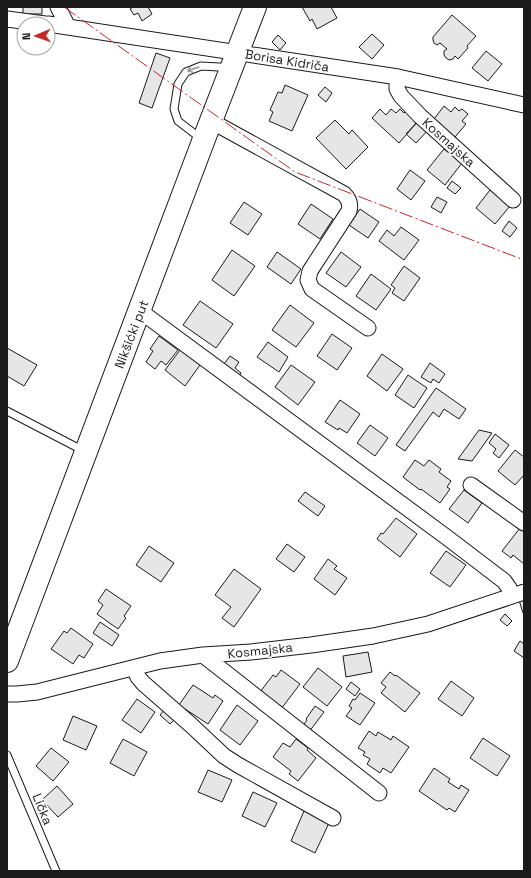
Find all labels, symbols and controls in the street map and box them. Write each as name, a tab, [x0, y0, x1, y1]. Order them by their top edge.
north arrow	[16, 16, 56, 56]
text: N	[19, 32, 33, 40]
street label: Borisa Kidriča	[244, 45, 331, 76]
one-way arrow	[187, 66, 199, 74]
street label: Kosmajska	[419, 114, 479, 171]
street label: Nikšićki put	[111, 297, 152, 371]
street label: Kosmajska	[227, 639, 294, 662]
street label: Lička	[29, 791, 57, 828]

